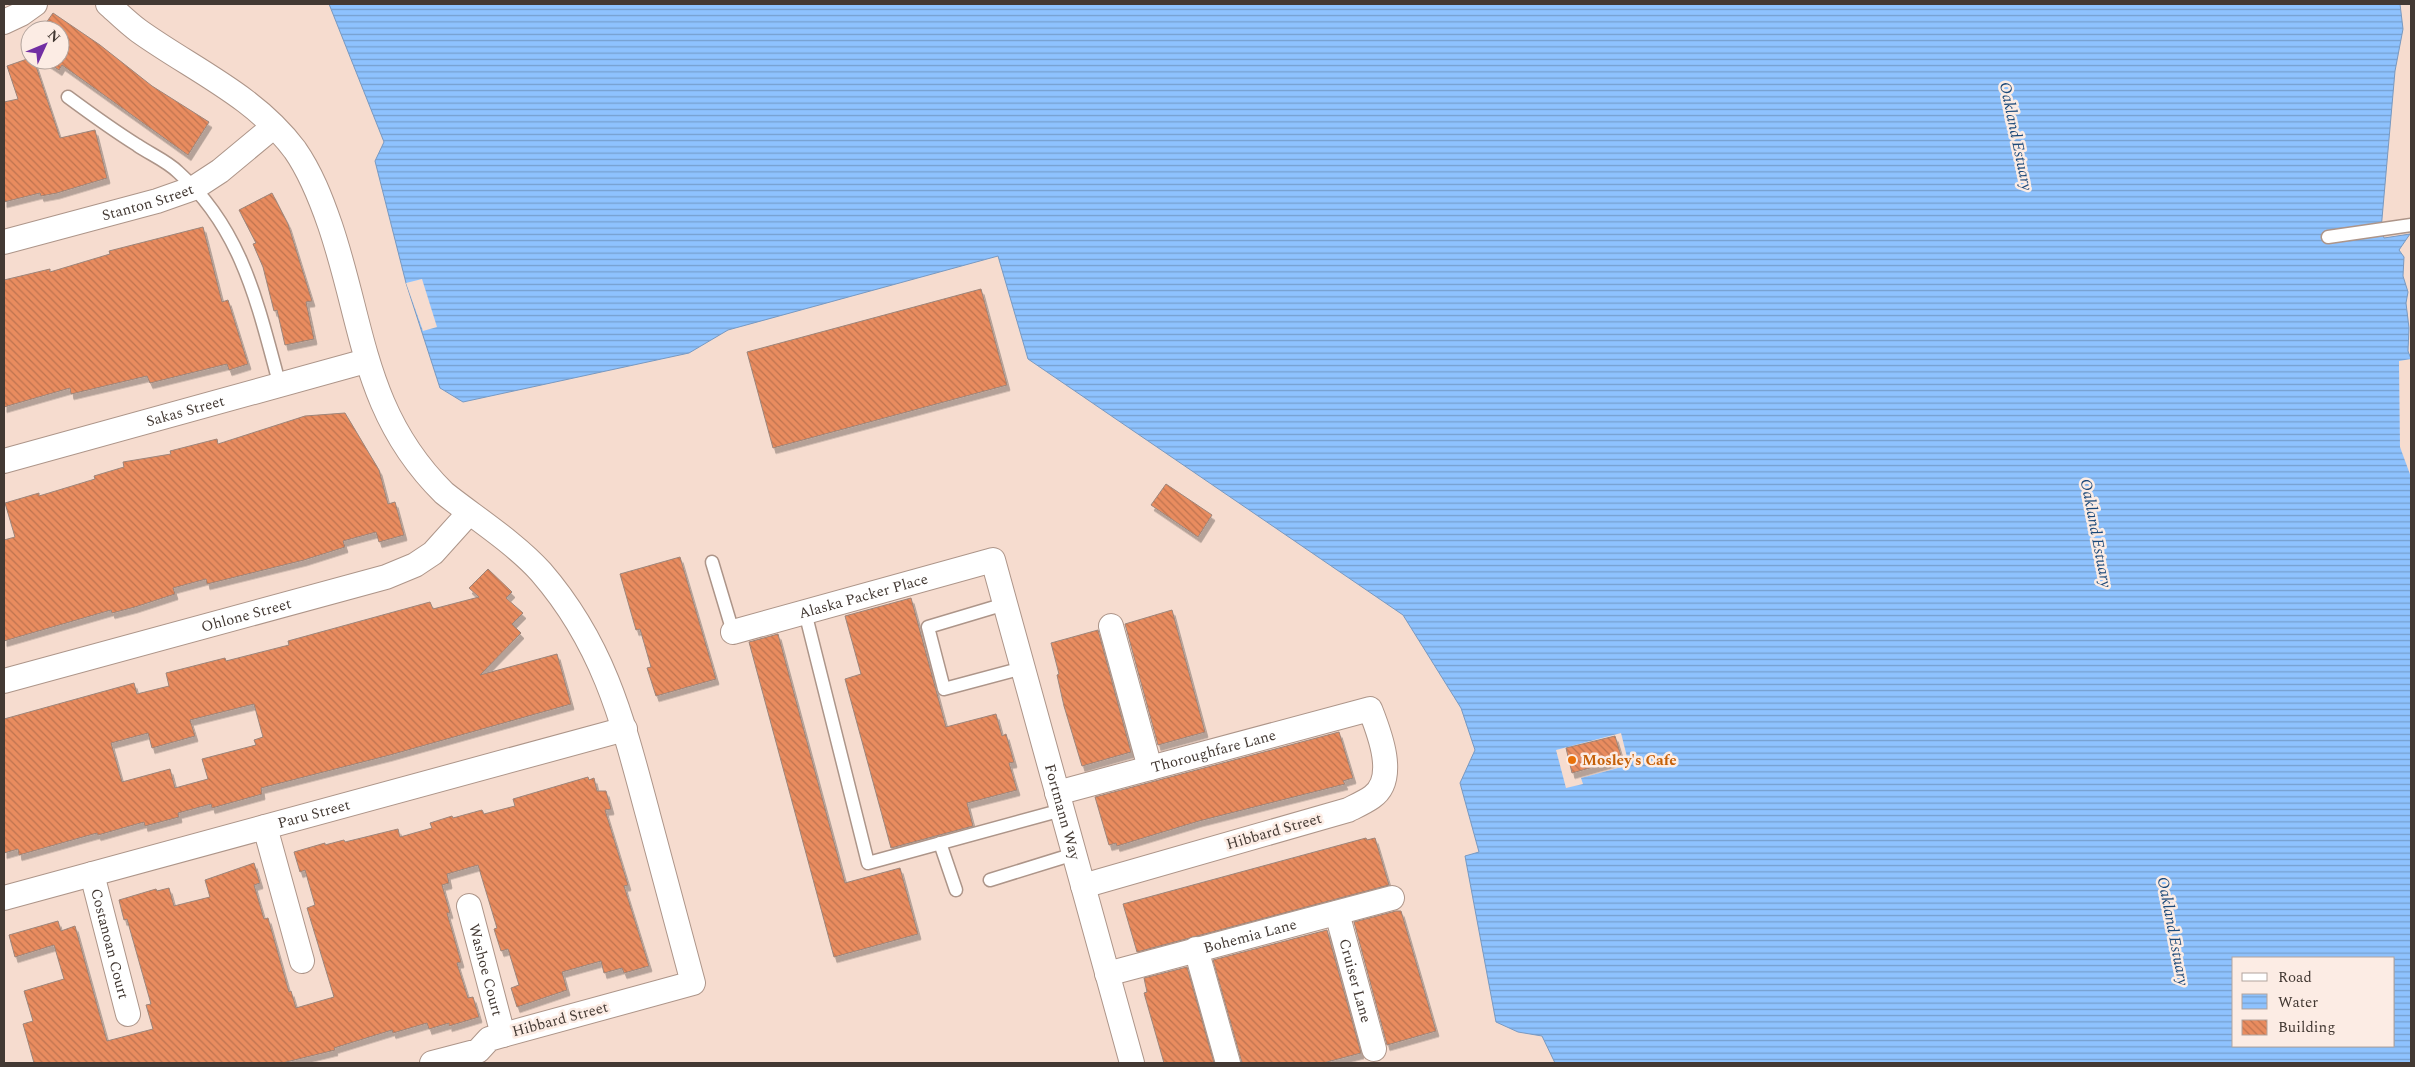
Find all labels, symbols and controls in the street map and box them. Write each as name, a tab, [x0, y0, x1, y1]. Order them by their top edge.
north arrow	[20, 20, 70, 70]
text: N	[42, 25, 66, 48]
water label: Oakland Estuary	[1993, 80, 2039, 193]
street label: Stanton Street	[99, 178, 197, 227]
street label: Sakas Street	[143, 390, 227, 433]
water label: Oakland Estuary	[2074, 477, 2118, 590]
street label: Alaska Packer Place	[796, 568, 931, 625]
street label: Ohlone Street	[199, 592, 294, 639]
street label: Thoroughfare Lane	[1149, 724, 1279, 779]
place label: Mosley's Cafe	[1582, 749, 1677, 772]
marker: Mosley's Cafe	[1566, 754, 1578, 766]
street label: Fortmann Way	[1038, 761, 1087, 863]
street label: Paru Street	[275, 793, 353, 835]
street label: Hibbard Street	[1224, 807, 1325, 856]
water label: Oakland Estuary	[2151, 875, 2195, 988]
street label: Costanoan Court	[84, 886, 135, 1002]
street label: Bohemia Lane	[1201, 913, 1299, 960]
street label: Washoe Court	[462, 921, 509, 1019]
street label: Cruiser Lane	[1332, 936, 1377, 1025]
legend	[2232, 957, 2395, 1047]
text: Road	[2278, 966, 2312, 989]
text: Water	[2278, 991, 2318, 1014]
street label: Hibbard Street	[510, 996, 611, 1043]
text: Building	[2278, 1016, 2335, 1039]

